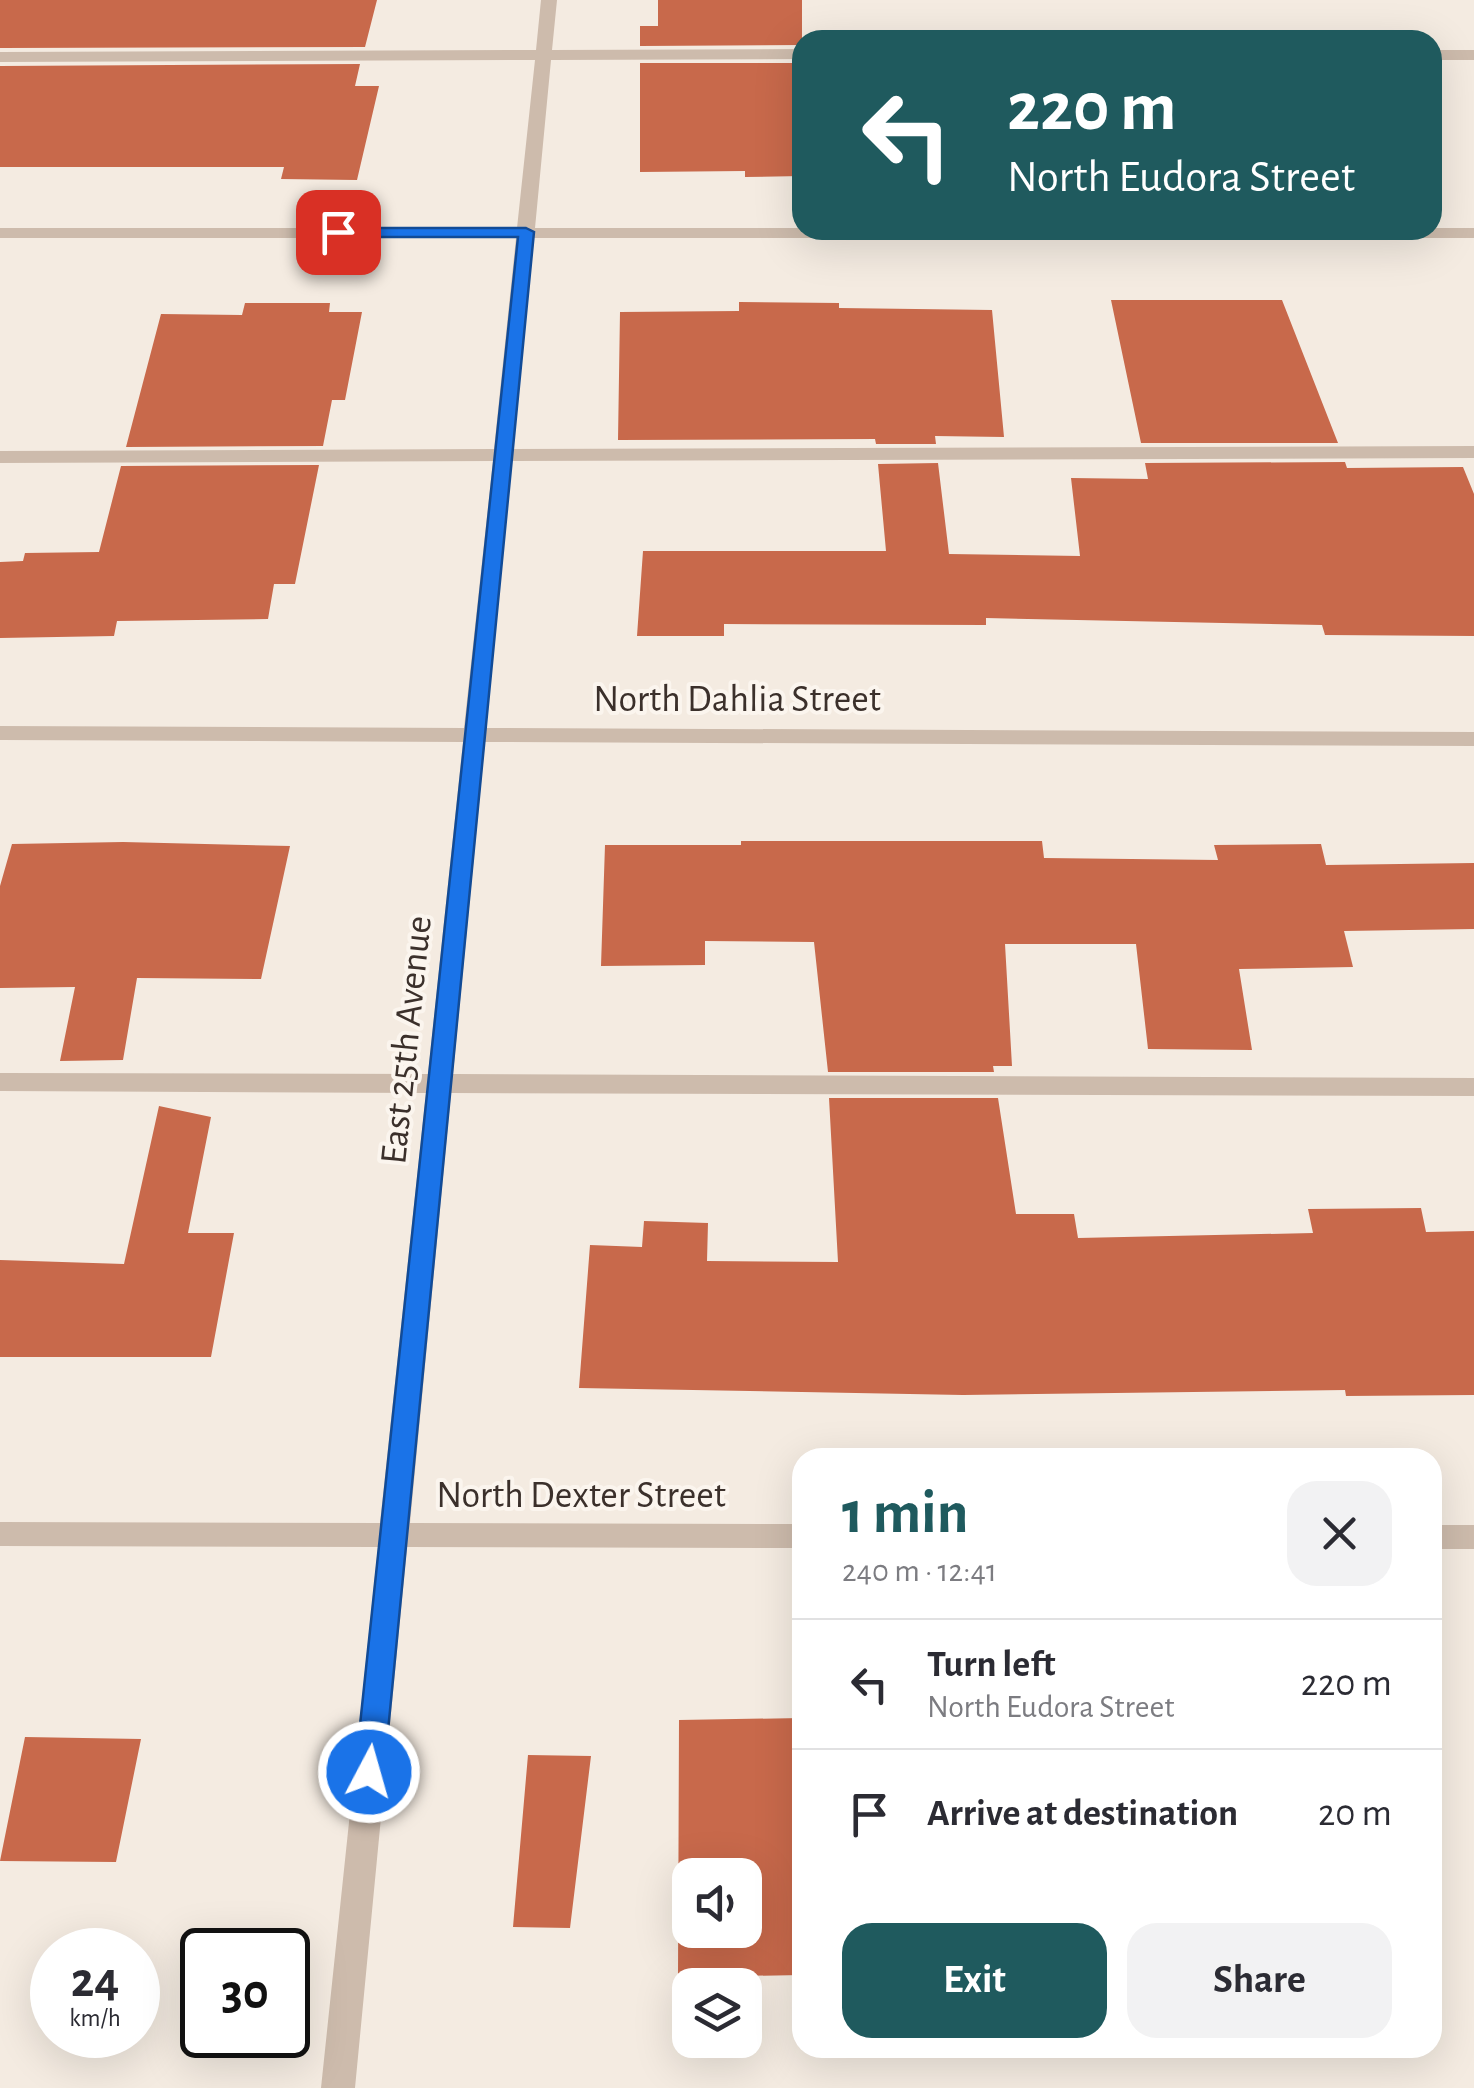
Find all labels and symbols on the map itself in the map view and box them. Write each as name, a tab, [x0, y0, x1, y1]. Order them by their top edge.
pin	[296, 190, 381, 275]
street label: North Dahlia Street	[593, 681, 881, 719]
street label: East 25th Avenue	[375, 914, 439, 1166]
street label: North Dexter Street	[436, 1477, 726, 1515]
position arrow	[317, 1720, 421, 1824]
speed limit sign: 30	[180, 1928, 310, 2058]

